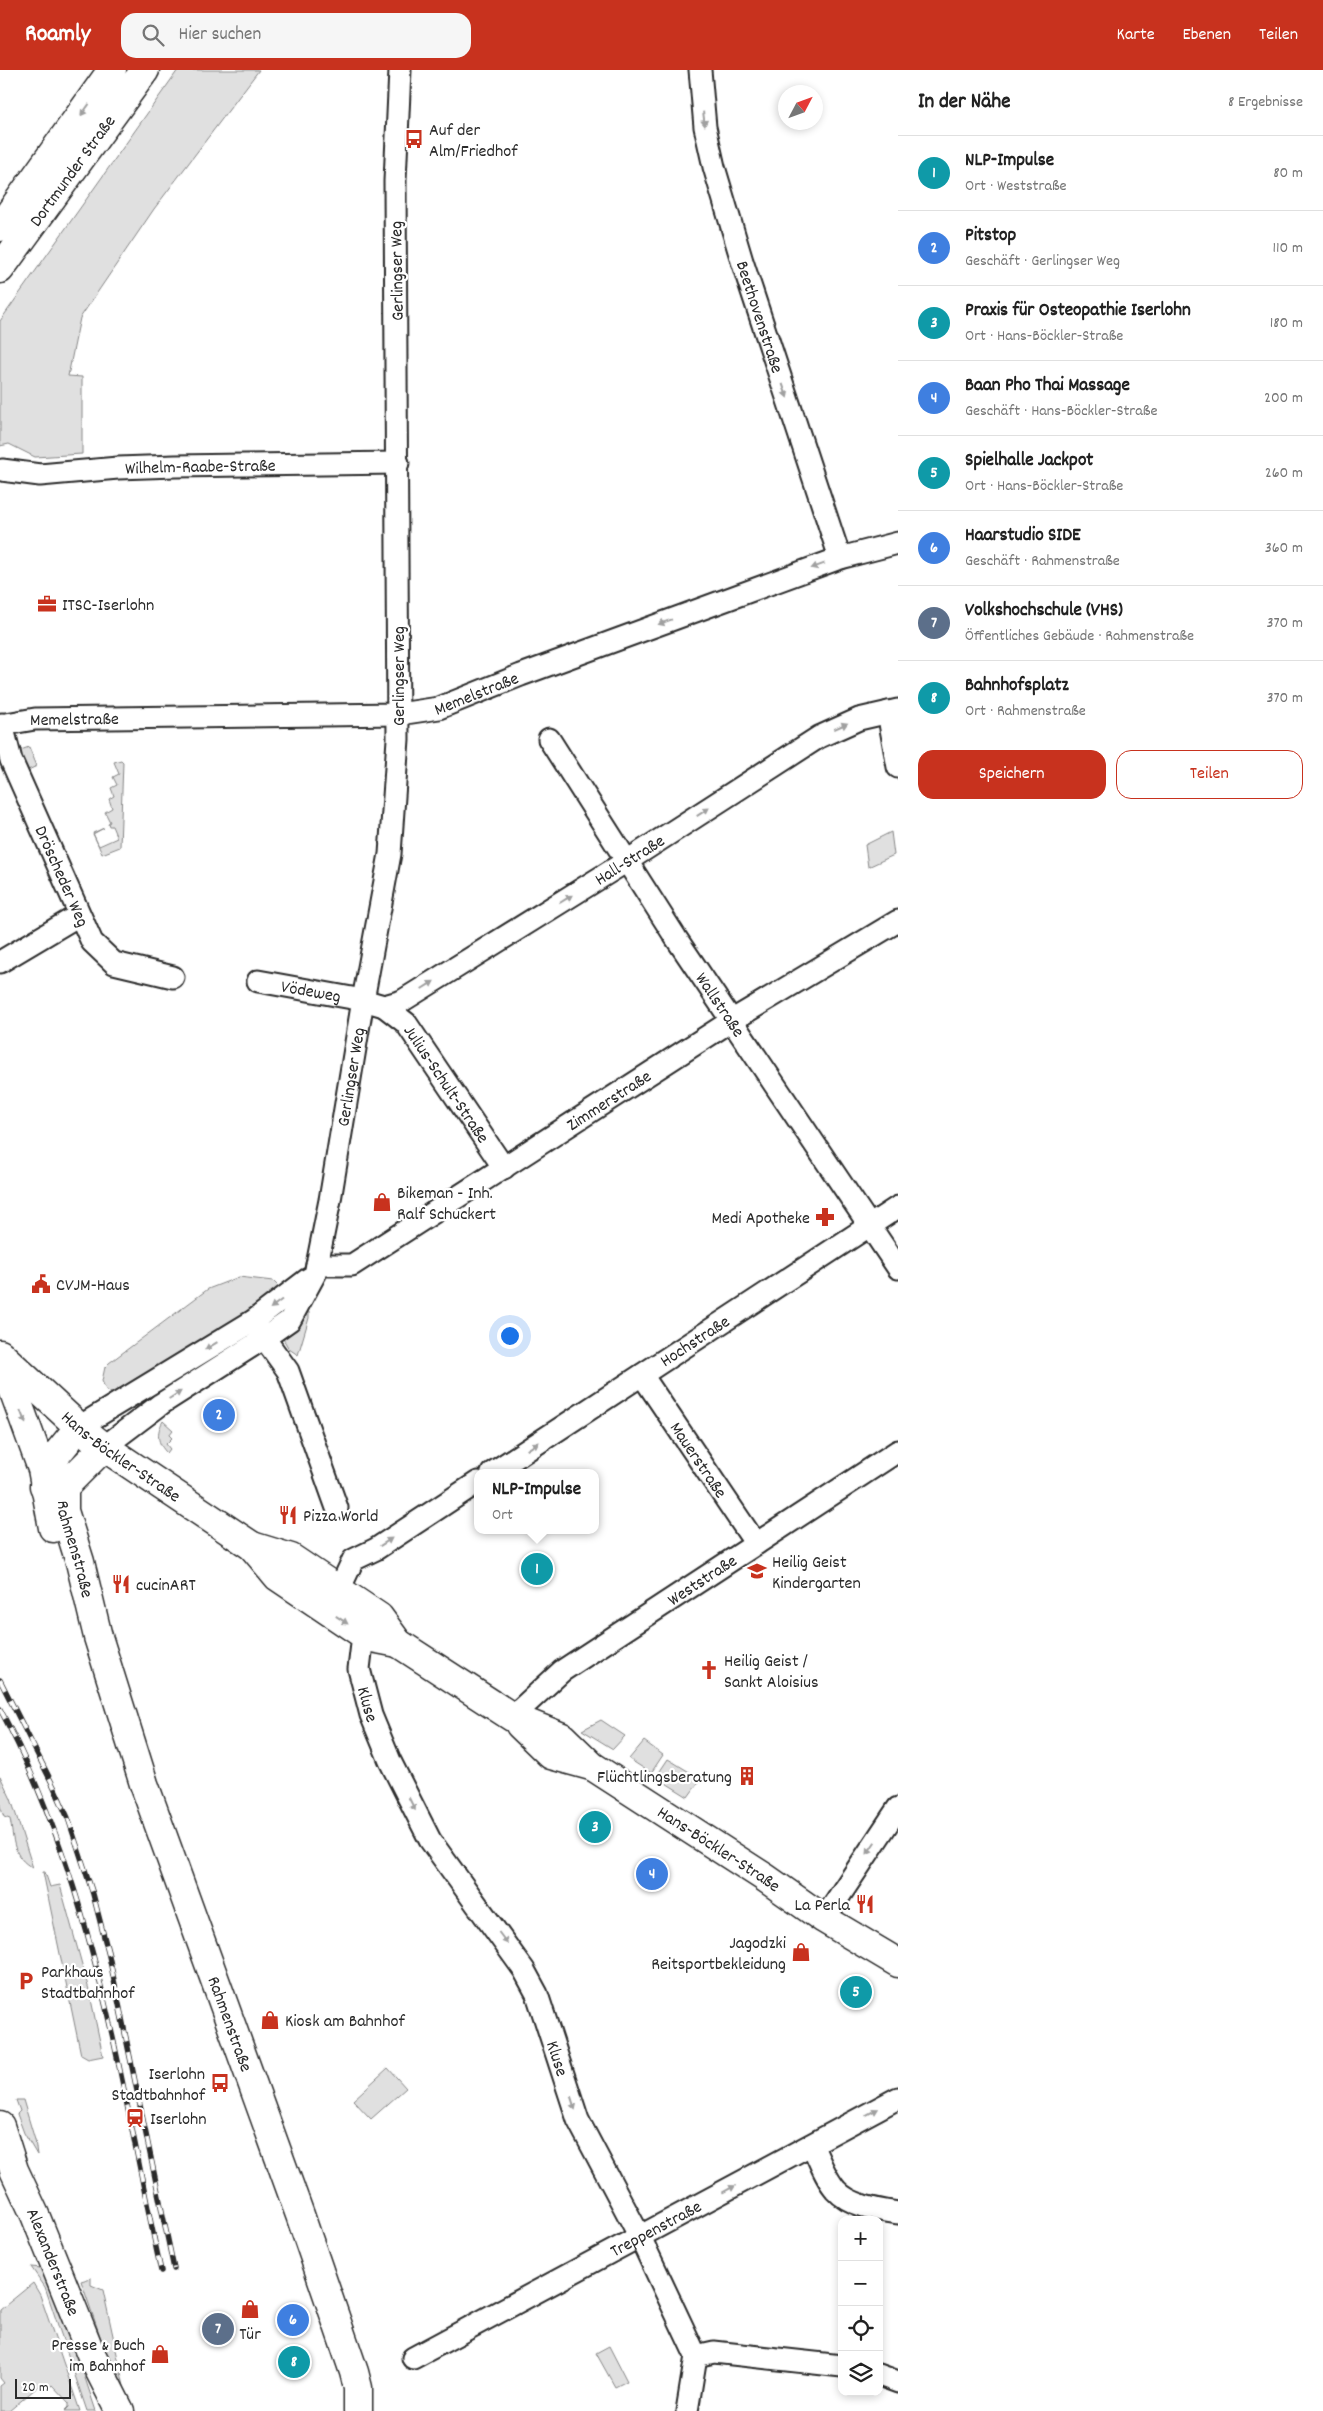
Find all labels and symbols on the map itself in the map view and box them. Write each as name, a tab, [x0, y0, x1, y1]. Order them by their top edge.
north arrow	[778, 85, 823, 130]
one-way arrow	[79, 103, 90, 116]
street label: Dortmunder Straße	[25, 111, 123, 233]
one-way arrow	[700, 111, 708, 127]
place label: Auf der Alm/Friedhof	[429, 119, 518, 165]
bus stop icon: Auf der Alm/Friedhof	[403, 128, 425, 150]
street label: Gerlingser Weg	[385, 221, 412, 321]
street label: Beethovenstraße	[728, 258, 788, 377]
one-way arrow	[782, 384, 790, 399]
street label: Wilhelm-Raabe-Straße	[125, 455, 276, 483]
one-way arrow	[810, 563, 825, 570]
office icon: ITSC-Iserlohn	[36, 593, 58, 615]
place label: ITSC-Iserlohn	[62, 594, 154, 619]
one-way arrow	[657, 618, 672, 626]
street label: Gerlingser Weg	[388, 626, 413, 726]
street label: Memelstraße	[431, 667, 523, 724]
street label: Memelstraße	[30, 708, 119, 734]
one-way arrow	[834, 722, 848, 730]
one-way arrow	[696, 807, 709, 817]
street label: Dröscheder Weg	[27, 822, 94, 932]
street label: Hall-Straße	[591, 830, 671, 893]
one-way arrow	[559, 895, 572, 904]
street label: Wallstraße	[688, 968, 749, 1043]
street label: Vödeweg	[279, 975, 343, 1011]
one-way arrow	[421, 981, 434, 990]
street label: Julius-Schult-Straße	[396, 1021, 494, 1149]
street label: Gerlingser Weg	[332, 1026, 373, 1129]
street label: Zimmerstraße	[562, 1065, 657, 1139]
place label: Bikeman - Inh. Ralf Schuckert	[397, 1182, 496, 1228]
shop icon: Bikeman - Inh. Ralf Schuckert	[371, 1191, 393, 1213]
pharmacy icon: Medi Apotheke	[814, 1206, 836, 1228]
place label: Medi Apotheke	[711, 1207, 810, 1232]
public building icon: CVJM-Haus	[30, 1273, 52, 1295]
place label: CVJM-Haus	[56, 1274, 130, 1299]
one-way arrow	[269, 1299, 283, 1309]
street label: Hochstraße	[656, 1310, 736, 1374]
your location	[497, 1323, 523, 1349]
one-way arrow	[205, 1342, 218, 1351]
one-way arrow	[169, 1390, 182, 1400]
pin: 2	[203, 1396, 235, 1434]
street label: Hans-Böckler-Straße	[54, 1406, 185, 1510]
one-way arrow	[19, 1410, 27, 1425]
street label: Mauerstraße	[662, 1418, 732, 1504]
one-way arrow	[526, 1441, 540, 1451]
street label: Rahmenstraße	[49, 1500, 98, 1601]
restaurant icon: Pizza World	[277, 1504, 299, 1526]
place label: Pizza World	[303, 1505, 378, 1530]
one-way arrow	[379, 1537, 393, 1547]
pin: 1	[521, 1550, 553, 1588]
street label: Weststraße	[664, 1550, 743, 1613]
place label: Heilig Geist Kindergarten	[772, 1551, 861, 1597]
school or university icon: Heilig Geist Kindergarten	[746, 1560, 768, 1582]
restaurant icon: cucinART	[110, 1573, 132, 1595]
place label: cucinART	[136, 1574, 196, 1599]
one-way arrow	[335, 1615, 348, 1625]
place label: Heilig Geist / Sankt Aloisius	[724, 1650, 818, 1696]
church icon: Heilig Geist / Sankt Aloisius	[698, 1659, 720, 1681]
street label: Kluse	[349, 1684, 383, 1727]
building icon: Flüchtlingsberatung	[736, 1765, 758, 1787]
place label: Flüchtlingsberatung	[597, 1766, 732, 1791]
one-way arrow	[408, 1797, 416, 1811]
street label: Hans-Böckler-Straße	[651, 1801, 785, 1900]
pin: 3	[579, 1808, 611, 1846]
one-way arrow	[866, 1842, 876, 1855]
pin: 4	[636, 1855, 668, 1893]
restaurant icon: La Perla	[854, 1893, 876, 1915]
place label: La Perla	[795, 1894, 851, 1919]
one-way arrow	[497, 1931, 508, 1944]
place label: Jagodzki Reitsportbekleidung	[651, 1932, 786, 1978]
shop icon: Jagodzki Reitsportbekleidung	[790, 1941, 812, 1963]
place label: Parkhaus Stadtbahnhof	[41, 1961, 135, 2007]
parking icon: Parkhaus Stadtbahnhof	[15, 1970, 37, 1992]
street label: Rahmenstraße	[200, 1973, 257, 2076]
pin: 5	[840, 1973, 872, 2011]
shop icon: Kiosk am Bahnhof	[259, 2009, 281, 2031]
place label: Kiosk am Bahnhof	[285, 2010, 405, 2035]
street label: Kluse	[538, 2038, 573, 2080]
place label: Iserlohn Stadtbahnhof	[112, 2063, 206, 2109]
bus stop icon: Iserlohn Stadtbahnhof	[209, 2072, 231, 2094]
one-way arrow	[570, 2095, 577, 2110]
station icon: Iserlohn	[124, 2107, 146, 2129]
place label: Iserlohn	[150, 2108, 207, 2133]
one-way arrow	[865, 2108, 879, 2116]
one-way arrow	[722, 2185, 736, 2193]
street label: Treppenstraße	[606, 2195, 707, 2265]
street label: Alexanderstraße	[18, 2204, 84, 2320]
shop icon: Tür	[239, 2298, 261, 2320]
pin: 6	[277, 2301, 309, 2339]
pin: 7	[202, 2310, 234, 2348]
place label: Tür	[239, 2323, 261, 2348]
place label: Presse & Buch im Bahnhof	[51, 2334, 146, 2380]
shop icon: Presse & Buch im Bahnhof	[149, 2343, 171, 2365]
pin: 8	[278, 2343, 310, 2381]
scale bar	[15, 2376, 71, 2399]

